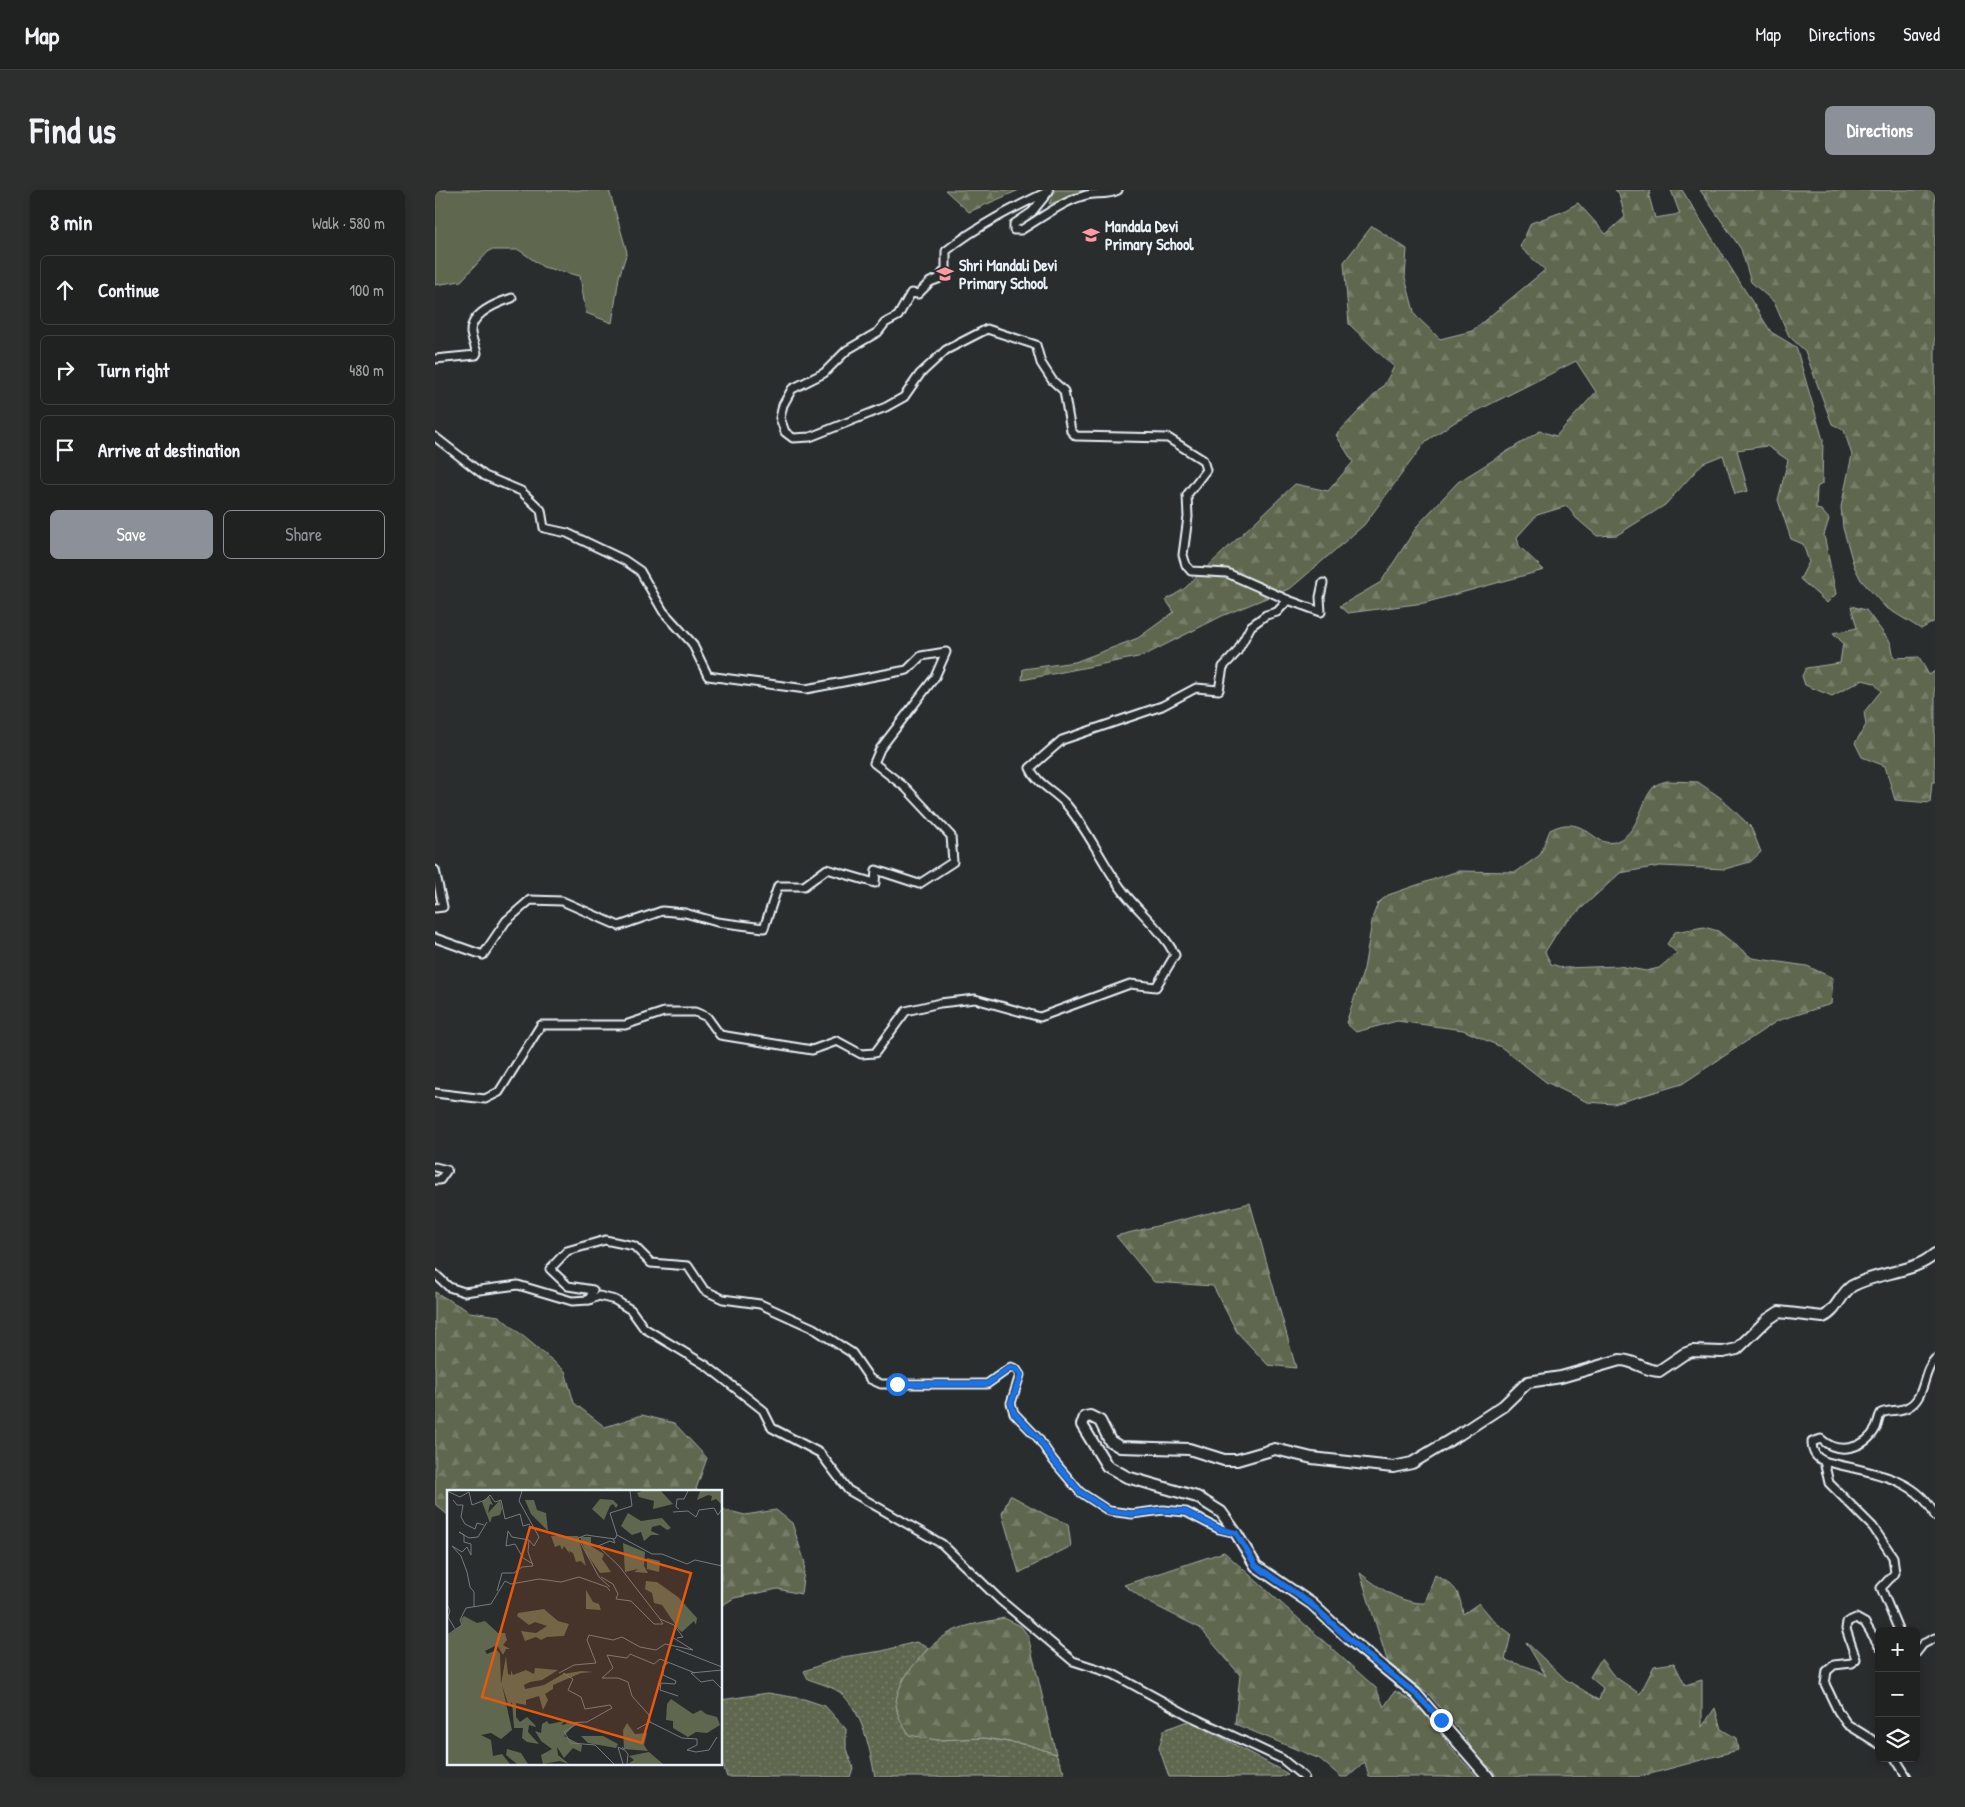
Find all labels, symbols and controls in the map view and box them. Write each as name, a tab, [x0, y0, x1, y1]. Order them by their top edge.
text: Map	[25, 19, 59, 51]
text: Map	[1756, 22, 1781, 47]
text: Directions	[1809, 22, 1875, 47]
text: Saved	[1903, 22, 1940, 47]
button: Directions	[1825, 106, 1935, 155]
text: Find us	[30, 107, 116, 154]
text: 8 min	[50, 208, 92, 237]
text: Walk · 580 m	[312, 212, 385, 234]
place label: Mandala Devi Primary School	[1105, 215, 1194, 256]
school or university icon: Mandala Devi Primary School	[1081, 225, 1101, 245]
place label: Shri Mandali Devi Primary School	[959, 254, 1058, 295]
school or university icon: Shri Mandali Devi Primary School	[935, 264, 955, 284]
icon: ahead	[51, 276, 79, 304]
text: Continue	[98, 277, 159, 303]
text: 100 m	[349, 279, 384, 301]
icon: right	[51, 356, 79, 384]
text: Turn right	[98, 357, 169, 383]
text: 480 m	[349, 359, 384, 381]
icon: arrive	[51, 436, 79, 464]
text: Arrive at destination	[98, 437, 240, 463]
button: Save	[50, 510, 213, 559]
button: Share	[223, 510, 385, 559]
route start	[886, 1373, 909, 1396]
inset map	[447, 1490, 723, 1764]
map controls	[1875, 1627, 1920, 1762]
button: +	[1875, 1627, 1920, 1672]
button: −	[1875, 1672, 1920, 1717]
route end	[1430, 1709, 1453, 1732]
button: layers	[1875, 1717, 1920, 1762]

